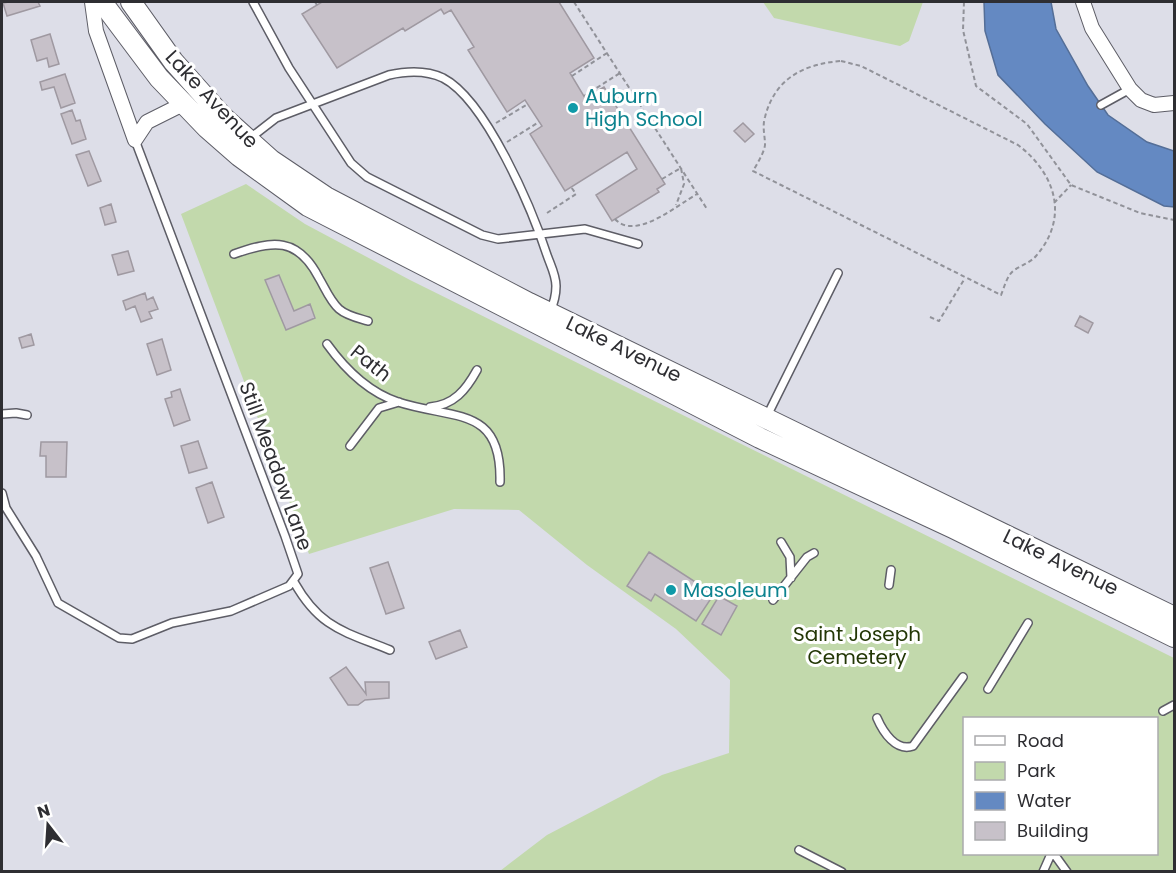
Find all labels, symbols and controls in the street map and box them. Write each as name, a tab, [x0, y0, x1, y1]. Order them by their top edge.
street label: Lake Avenue	[159, 44, 265, 154]
place label: Auburn High School	[585, 82, 703, 133]
marker: Auburn High School	[566, 101, 580, 115]
street label: Lake Avenue	[562, 309, 686, 389]
street label: Path	[345, 338, 397, 388]
street label: Still Meadow Lane	[232, 378, 320, 554]
street label: Lake Avenue	[999, 522, 1123, 602]
place label: Masoleum	[683, 576, 788, 604]
marker: Masoleum	[664, 583, 678, 597]
park label: Saint Joseph Cemetery	[793, 620, 921, 671]
legend	[963, 717, 1158, 855]
text: Road	[1017, 728, 1064, 753]
text: Park	[1017, 758, 1056, 783]
text: Water	[1017, 788, 1071, 813]
north arrow	[18, 795, 78, 855]
text: N	[35, 798, 53, 824]
text: Building	[1017, 818, 1089, 843]

